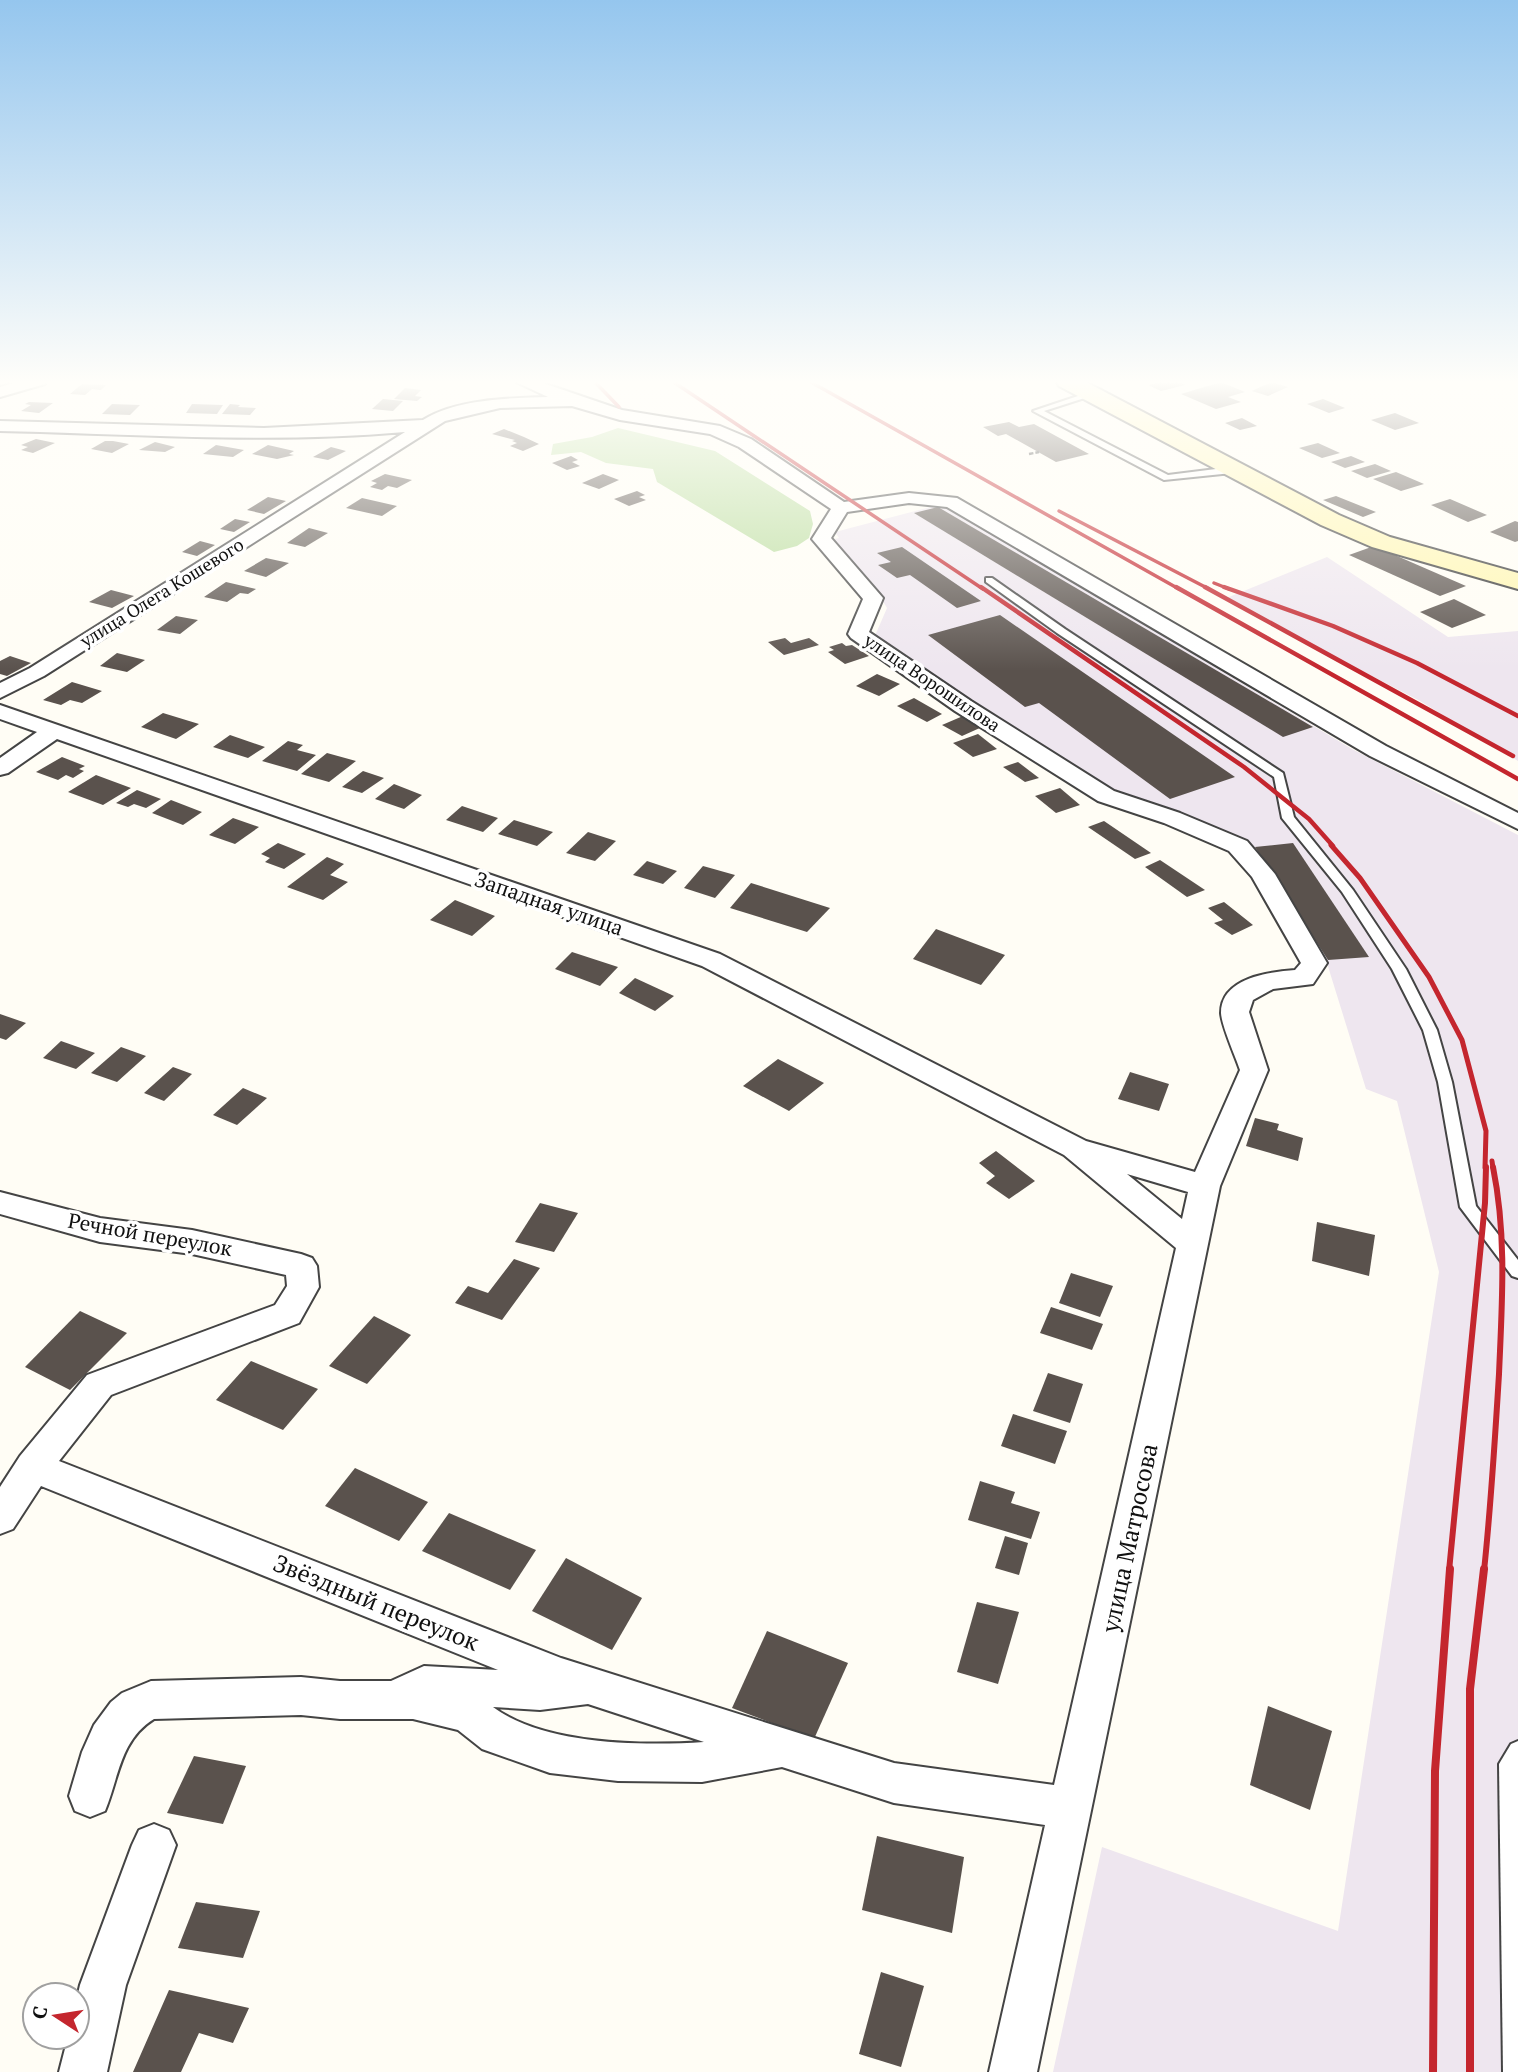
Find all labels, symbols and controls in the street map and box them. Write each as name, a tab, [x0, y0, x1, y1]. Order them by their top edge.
street label: улица Олега Кошевого	[74, 532, 248, 653]
street label: улица Ворошилова	[859, 627, 1005, 737]
street label: Западная улица	[471, 865, 628, 942]
street label: Речной переулок	[66, 1206, 235, 1262]
street label: улица Матросова	[1093, 1440, 1165, 1636]
street label: Звёздный переулок	[269, 1546, 484, 1658]
north arrow	[21, 1981, 91, 2051]
text: С	[25, 2004, 52, 2021]

